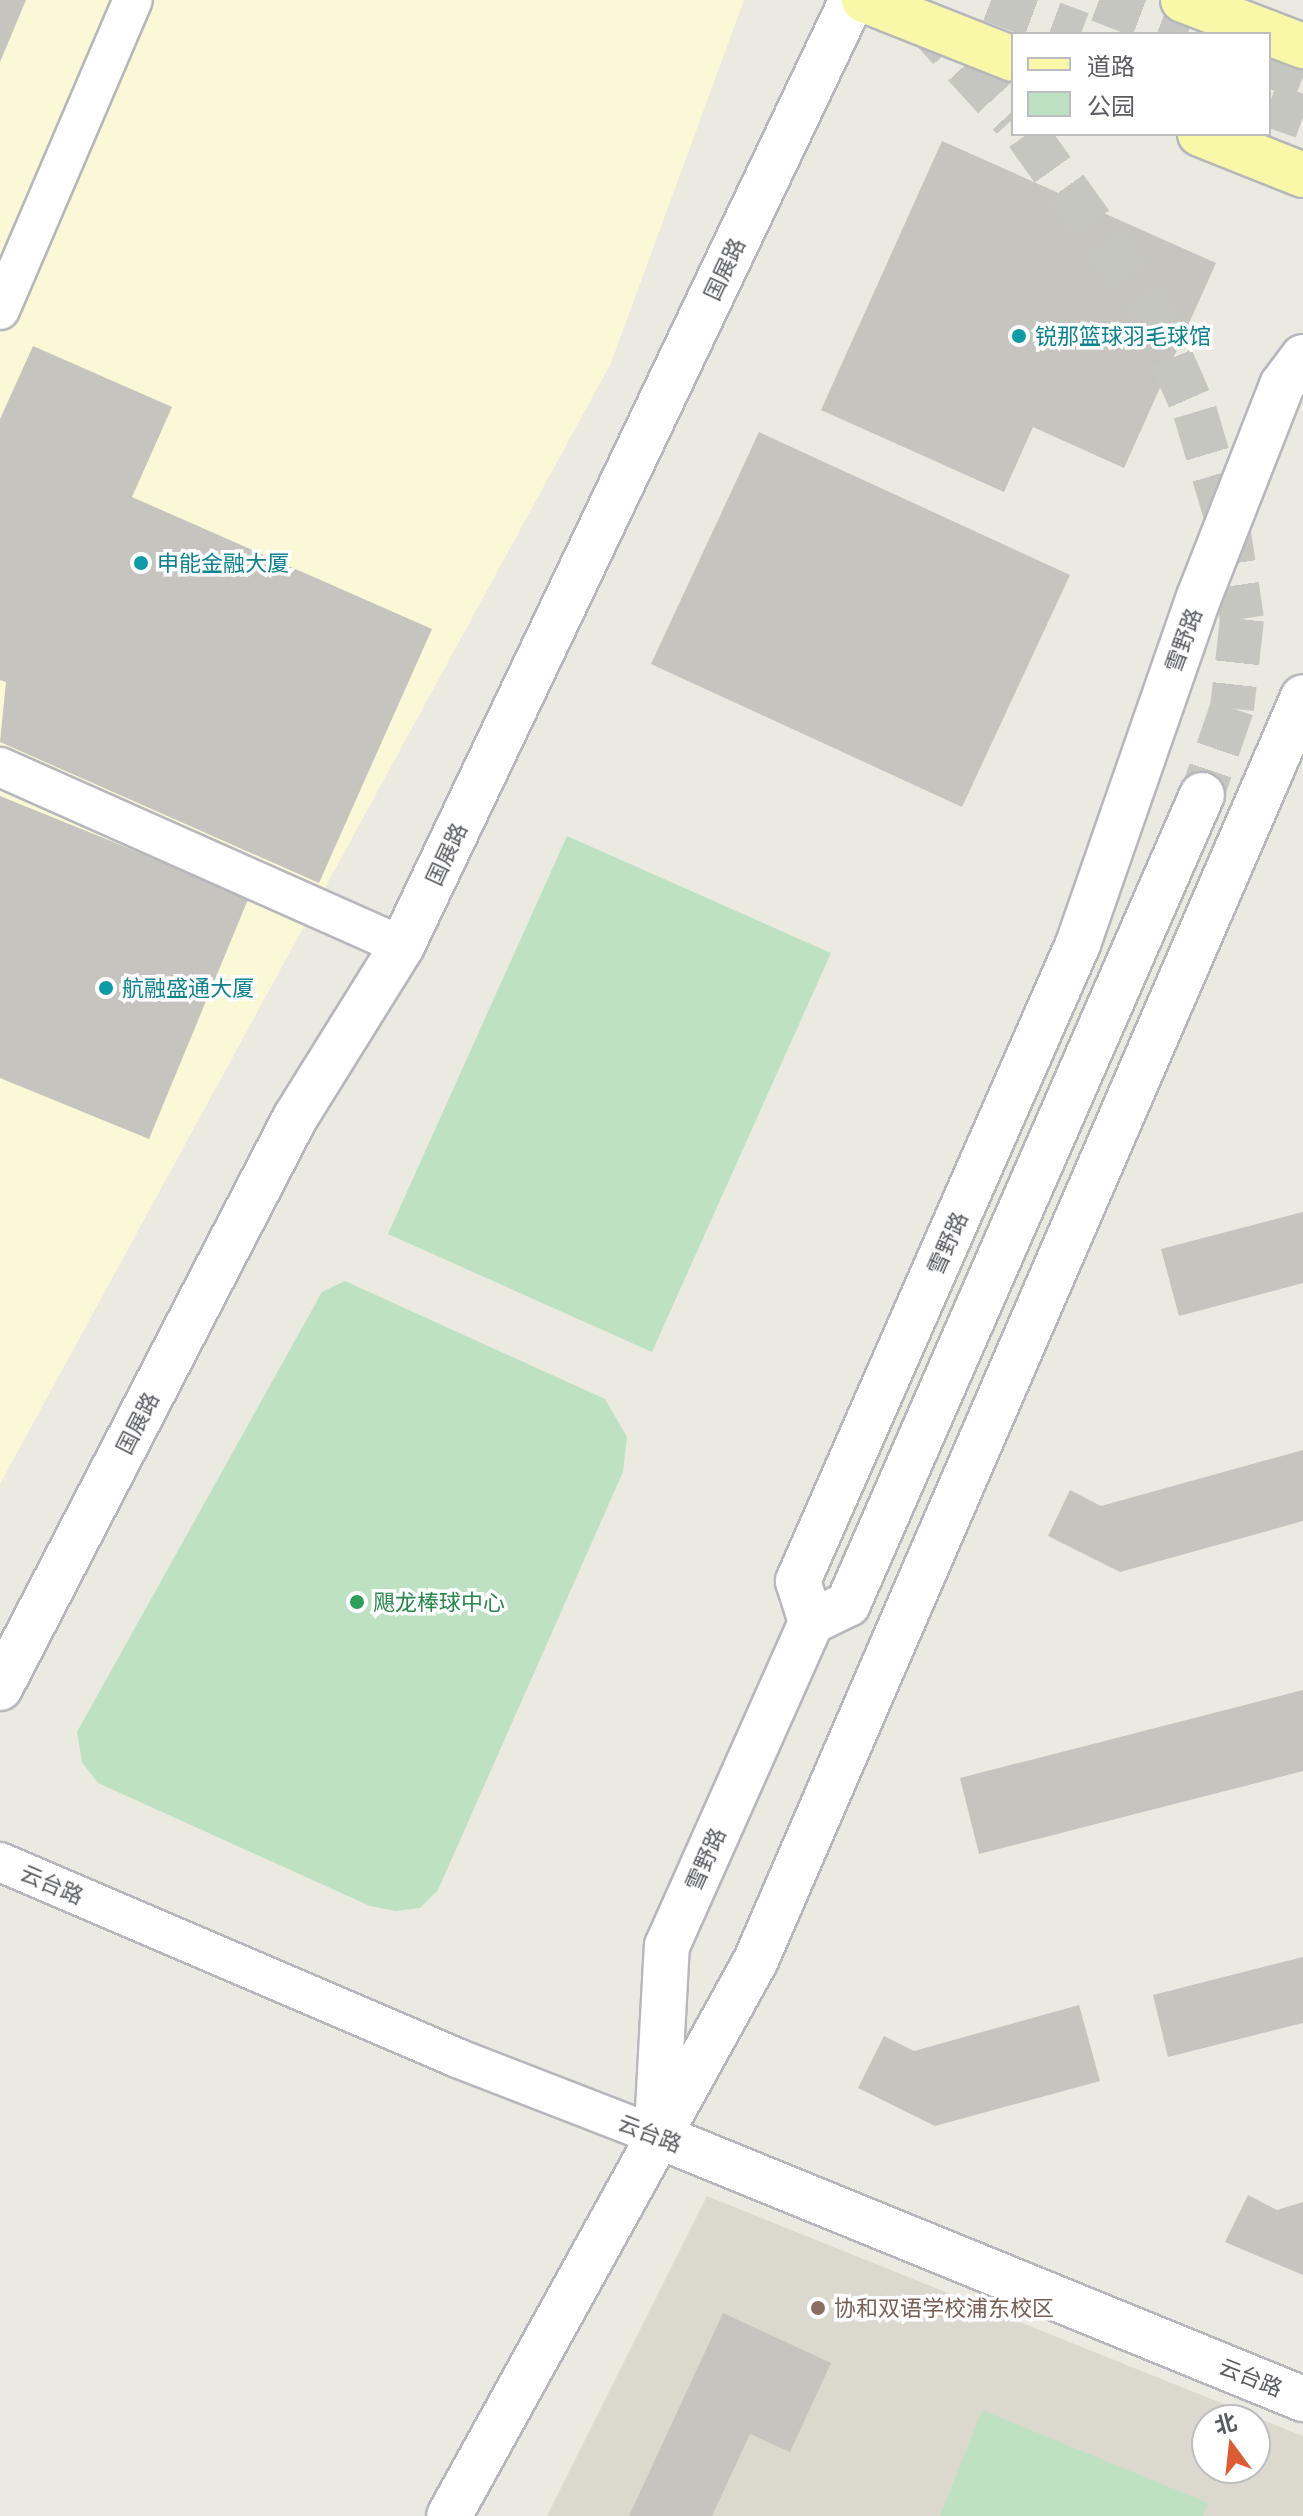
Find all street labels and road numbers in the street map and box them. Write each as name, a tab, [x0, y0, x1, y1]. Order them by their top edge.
street label: 国展路	[698, 234, 750, 304]
street label: 雪野路	[1159, 604, 1207, 676]
street label: 国展路	[420, 819, 472, 889]
street label: 雪野路	[922, 1207, 972, 1279]
street label: 国展路	[110, 1388, 164, 1458]
street label: 雪野路	[680, 1823, 730, 1895]
street label: 云台路	[16, 1859, 88, 1909]
street label: 云台路	[614, 2109, 686, 2157]
street label: 云台路	[1215, 2352, 1287, 2402]

